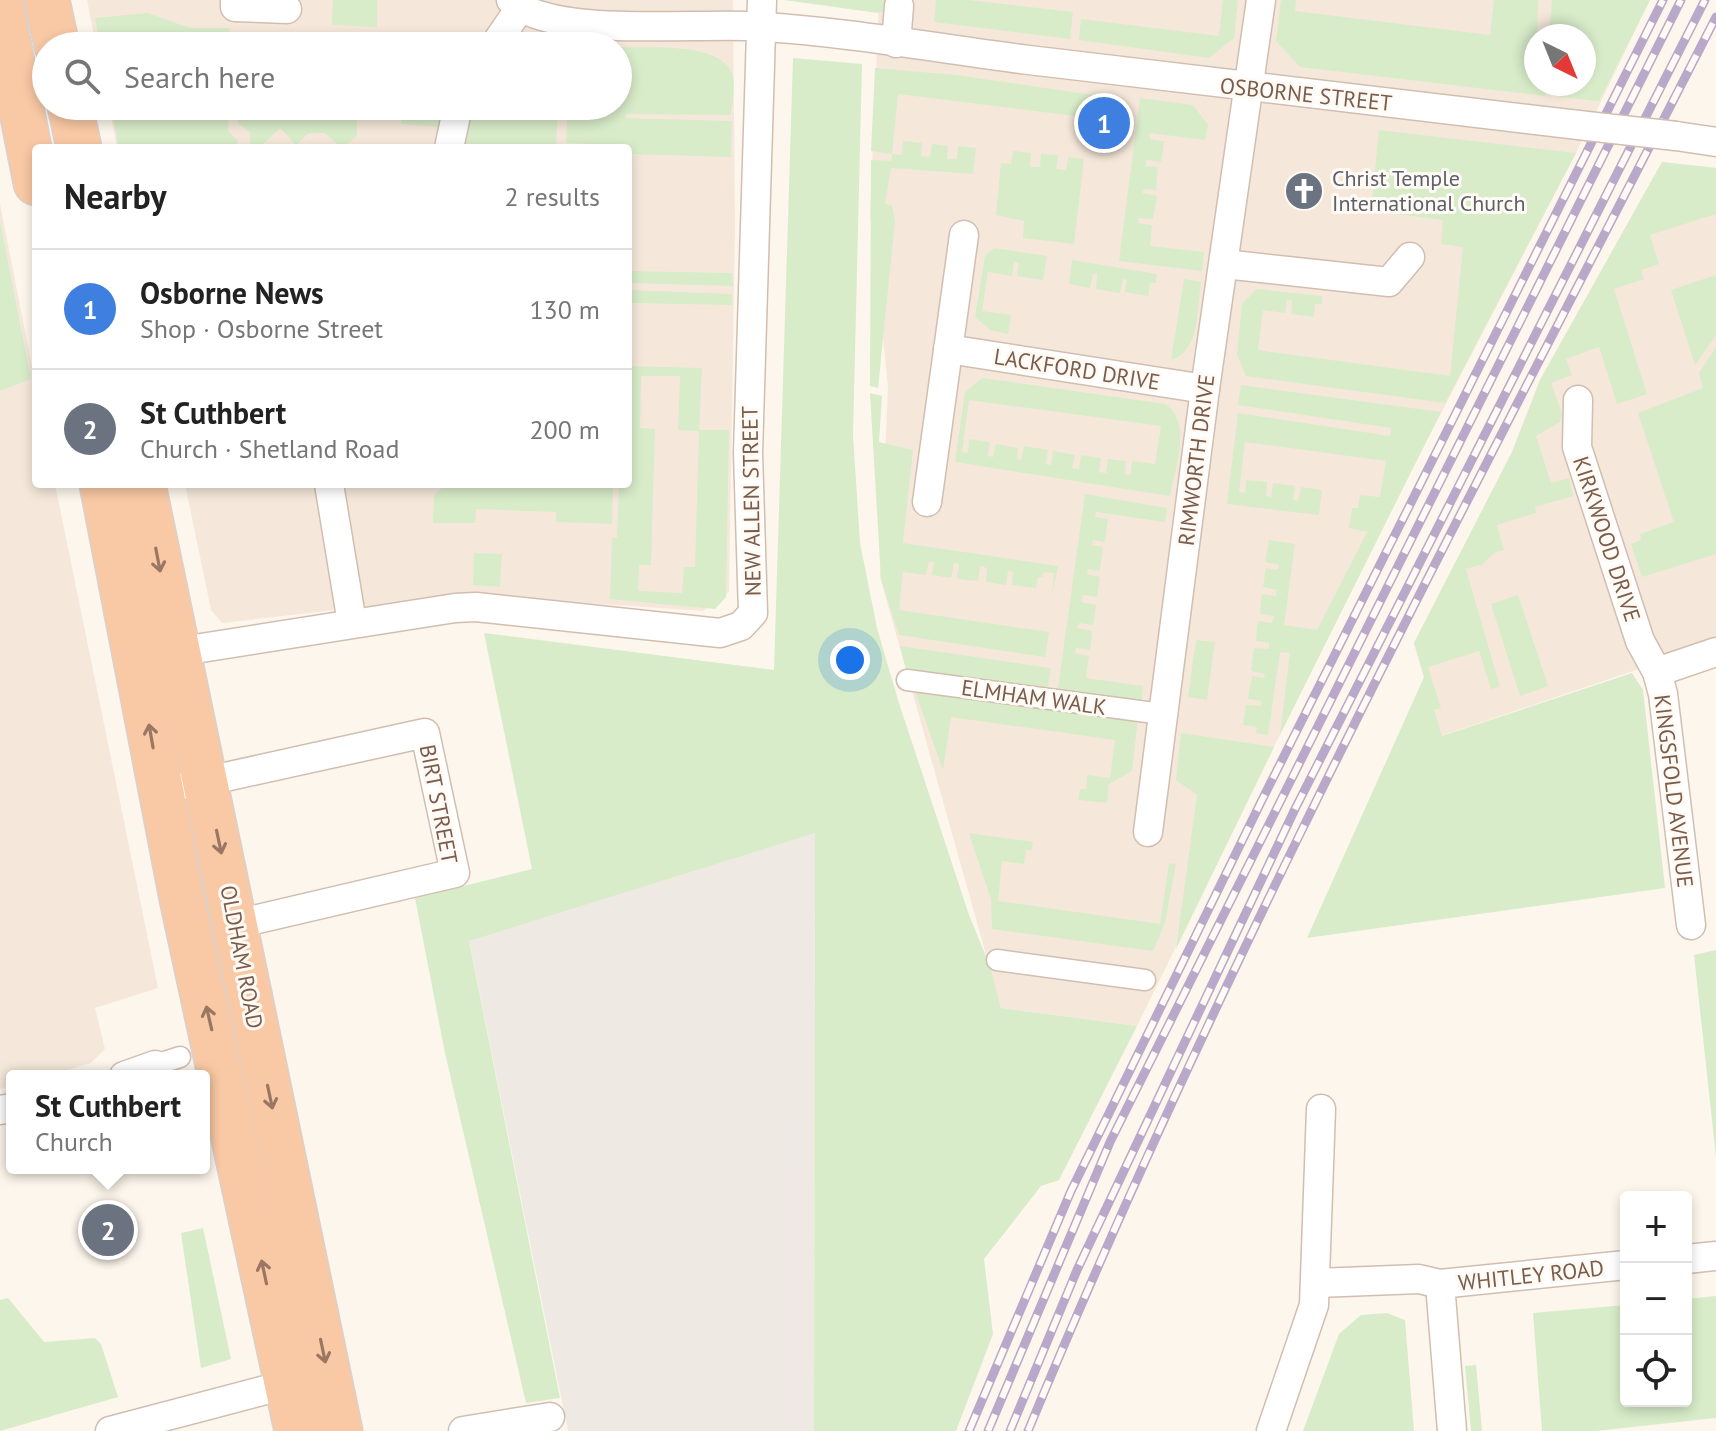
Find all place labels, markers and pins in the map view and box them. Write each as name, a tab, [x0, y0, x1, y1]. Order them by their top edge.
pin: 1	[1078, 93, 1130, 153]
place label: Christ Temple International Church	[1332, 164, 1526, 217]
church icon: Christ Temple International Church	[1283, 170, 1325, 212]
pin: 2	[82, 1200, 134, 1260]

